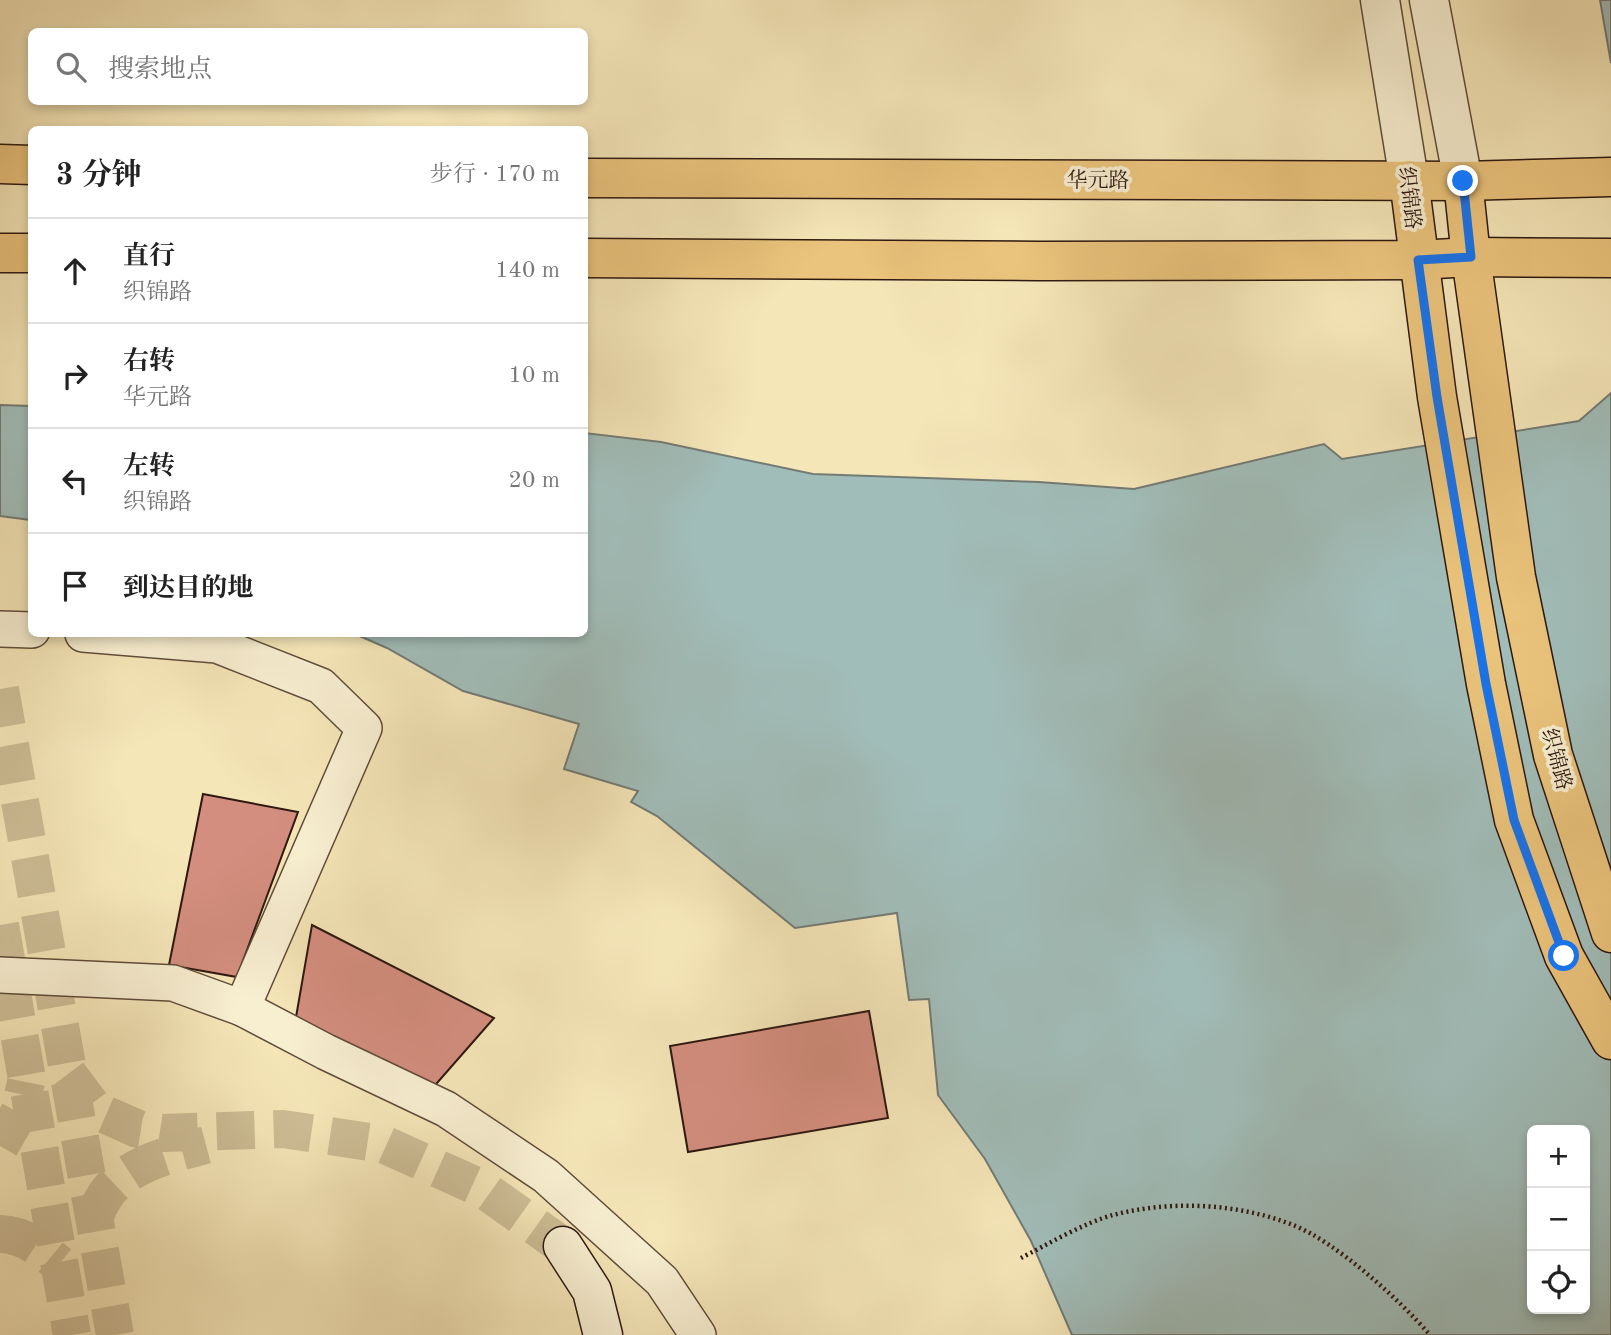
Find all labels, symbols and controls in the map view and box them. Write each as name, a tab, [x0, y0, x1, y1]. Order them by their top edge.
search box	[28, 28, 588, 105]
icon: search	[52, 48, 90, 86]
text: 搜索地点	[108, 57, 212, 83]
text: 3 分钟	[56, 161, 142, 191]
text: 步行 · 170 m	[430, 163, 560, 186]
street label: 织锦路	[1394, 165, 1425, 231]
route end	[1447, 165, 1478, 196]
street label: 华元路	[1067, 169, 1130, 192]
text: 直行	[123, 244, 175, 270]
icon: ahead	[56, 252, 94, 290]
text: 140 m	[495, 259, 560, 282]
text: 织锦路	[123, 281, 192, 304]
text: 右转	[123, 349, 175, 375]
icon: right	[56, 357, 94, 395]
text: 10 m	[509, 364, 560, 387]
text: 华元路	[123, 386, 192, 409]
text: 左转	[123, 454, 175, 480]
icon: left	[56, 462, 94, 500]
text: 20 m	[509, 469, 560, 492]
text: 织锦路	[123, 491, 192, 514]
icon: arrive	[56, 567, 94, 605]
text: 到达目的地	[123, 576, 253, 602]
street label: 织锦路	[1537, 726, 1576, 793]
route start	[1548, 940, 1579, 971]
map controls	[1527, 1125, 1590, 1314]
button: +	[1527, 1125, 1590, 1188]
button: −	[1527, 1188, 1590, 1251]
button: locate	[1527, 1251, 1590, 1314]

